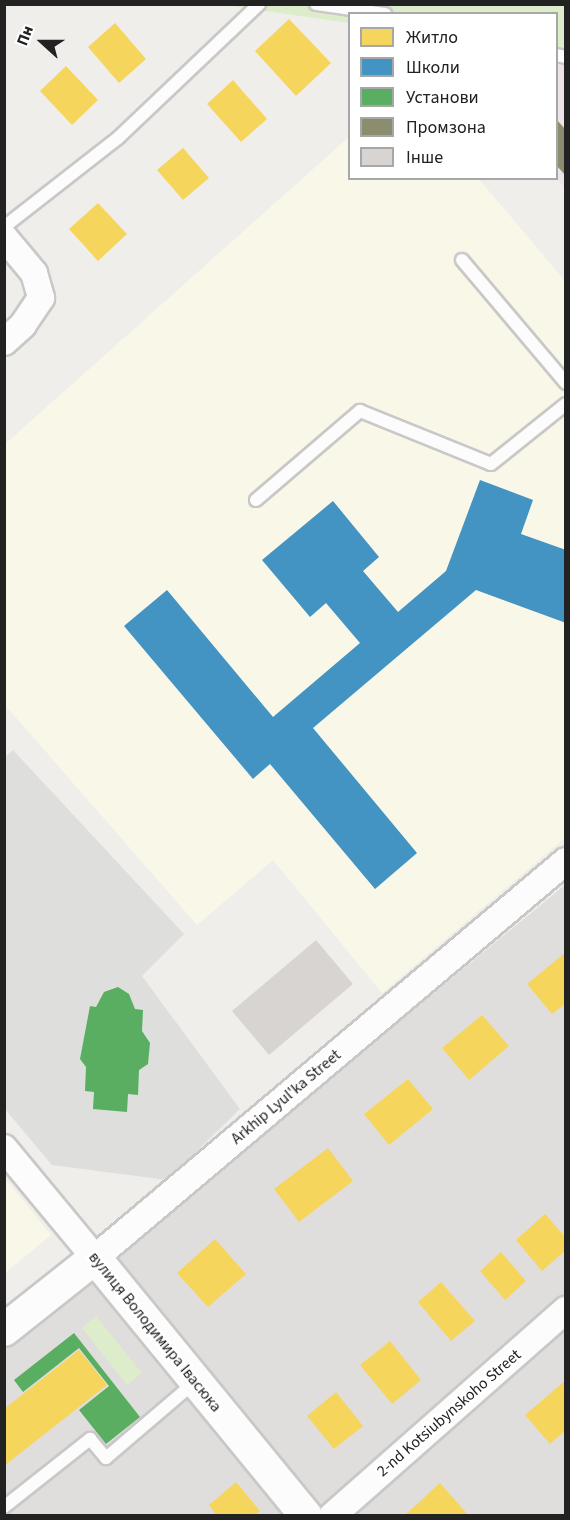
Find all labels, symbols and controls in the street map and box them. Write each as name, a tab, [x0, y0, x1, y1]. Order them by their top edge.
north arrow	[12, 12, 72, 72]
legend	[348, 12, 558, 180]
text: Пн	[11, 22, 39, 49]
text: Житло	[406, 25, 458, 50]
text: Школи	[406, 55, 460, 80]
text: Установи	[406, 85, 479, 110]
text: Промзона	[406, 115, 486, 140]
text: Інше	[406, 145, 443, 170]
street label: Arkhip Lyul'ka Street	[227, 1045, 345, 1149]
street label: вулиця Володимира Івасюка	[84, 1248, 226, 1416]
street label: 2-nd Kotsiubynskoho Street	[373, 1345, 525, 1481]

